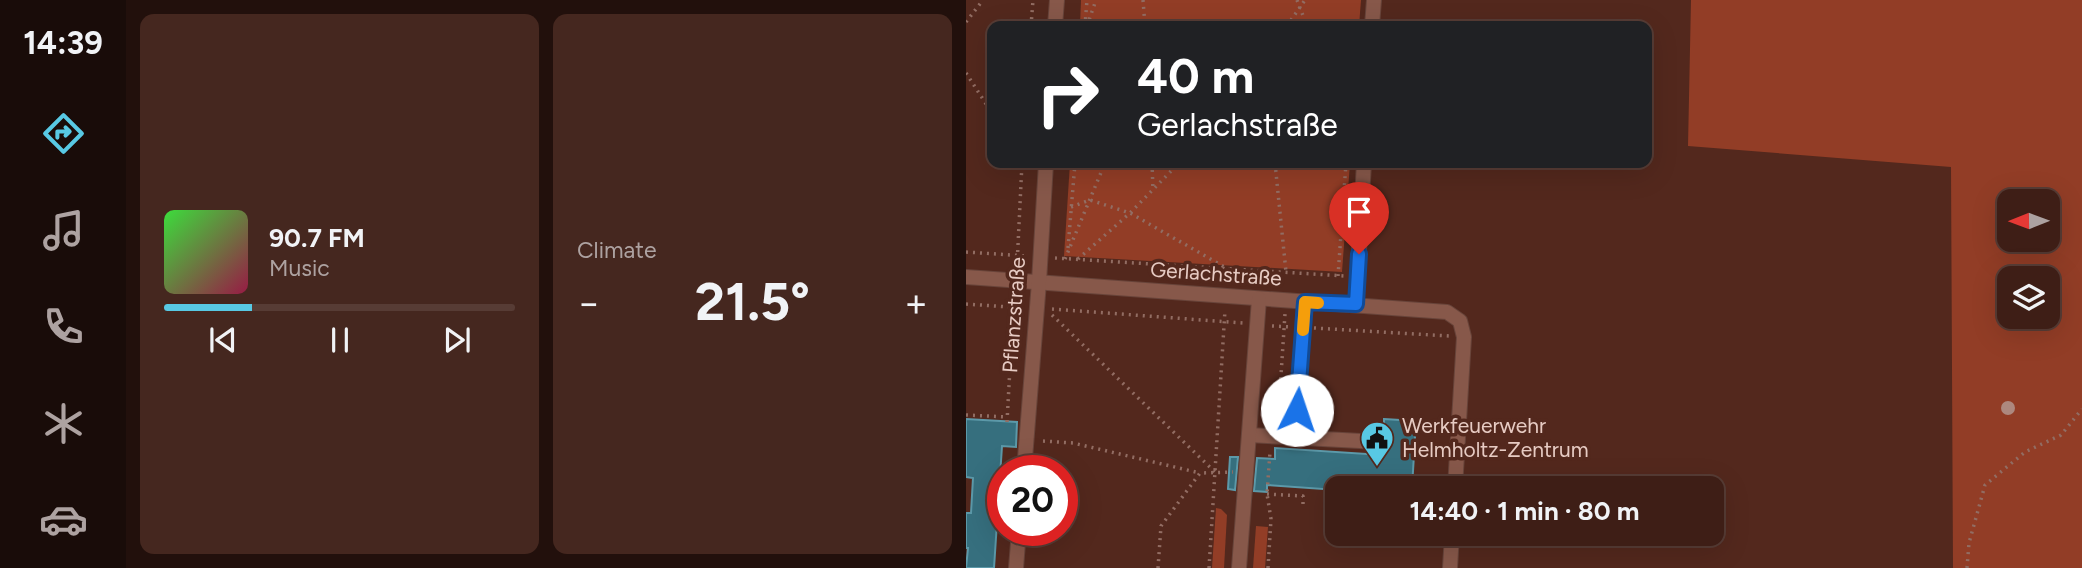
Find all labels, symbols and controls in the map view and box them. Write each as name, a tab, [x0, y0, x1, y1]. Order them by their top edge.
text: 14:39	[23, 24, 103, 62]
text: 40 m	[1137, 46, 1254, 105]
icon: right	[1022, 49, 1113, 140]
text: Gerlachstraße	[1137, 106, 1338, 144]
icon: directions	[39, 109, 88, 158]
pin	[1329, 182, 1389, 254]
north arrow	[1997, 189, 2060, 252]
map controls	[1997, 189, 2060, 329]
icon: arrive	[1340, 193, 1378, 231]
icon: music	[39, 206, 88, 255]
text: 90.7 FM	[269, 222, 365, 254]
text: Climate	[577, 236, 656, 264]
text: Music	[269, 254, 330, 282]
street label: Pflanzstraße	[997, 256, 1030, 374]
street label: Gerlachstraße	[1149, 256, 1283, 291]
button: layers	[1997, 266, 2060, 329]
text: 21.5°	[695, 271, 810, 333]
text: −	[577, 280, 601, 326]
text: +	[904, 280, 928, 326]
icon: phone	[39, 302, 88, 351]
icon: previous	[204, 321, 242, 359]
icon: pause	[321, 321, 359, 359]
icon: next	[438, 321, 476, 359]
position arrow	[1260, 373, 1334, 447]
icon: climate	[39, 399, 88, 448]
place label: Werkfeuerwehr Helmholtz-Zentrum	[1402, 413, 1589, 462]
public building icon: Werkfeuerwehr Helmholtz-Zentrum	[1358, 419, 1396, 468]
speed limit sign: 20	[987, 455, 1078, 546]
icon: car	[39, 495, 88, 544]
text: 14:40 · 1 min · 80 m	[1410, 495, 1639, 527]

